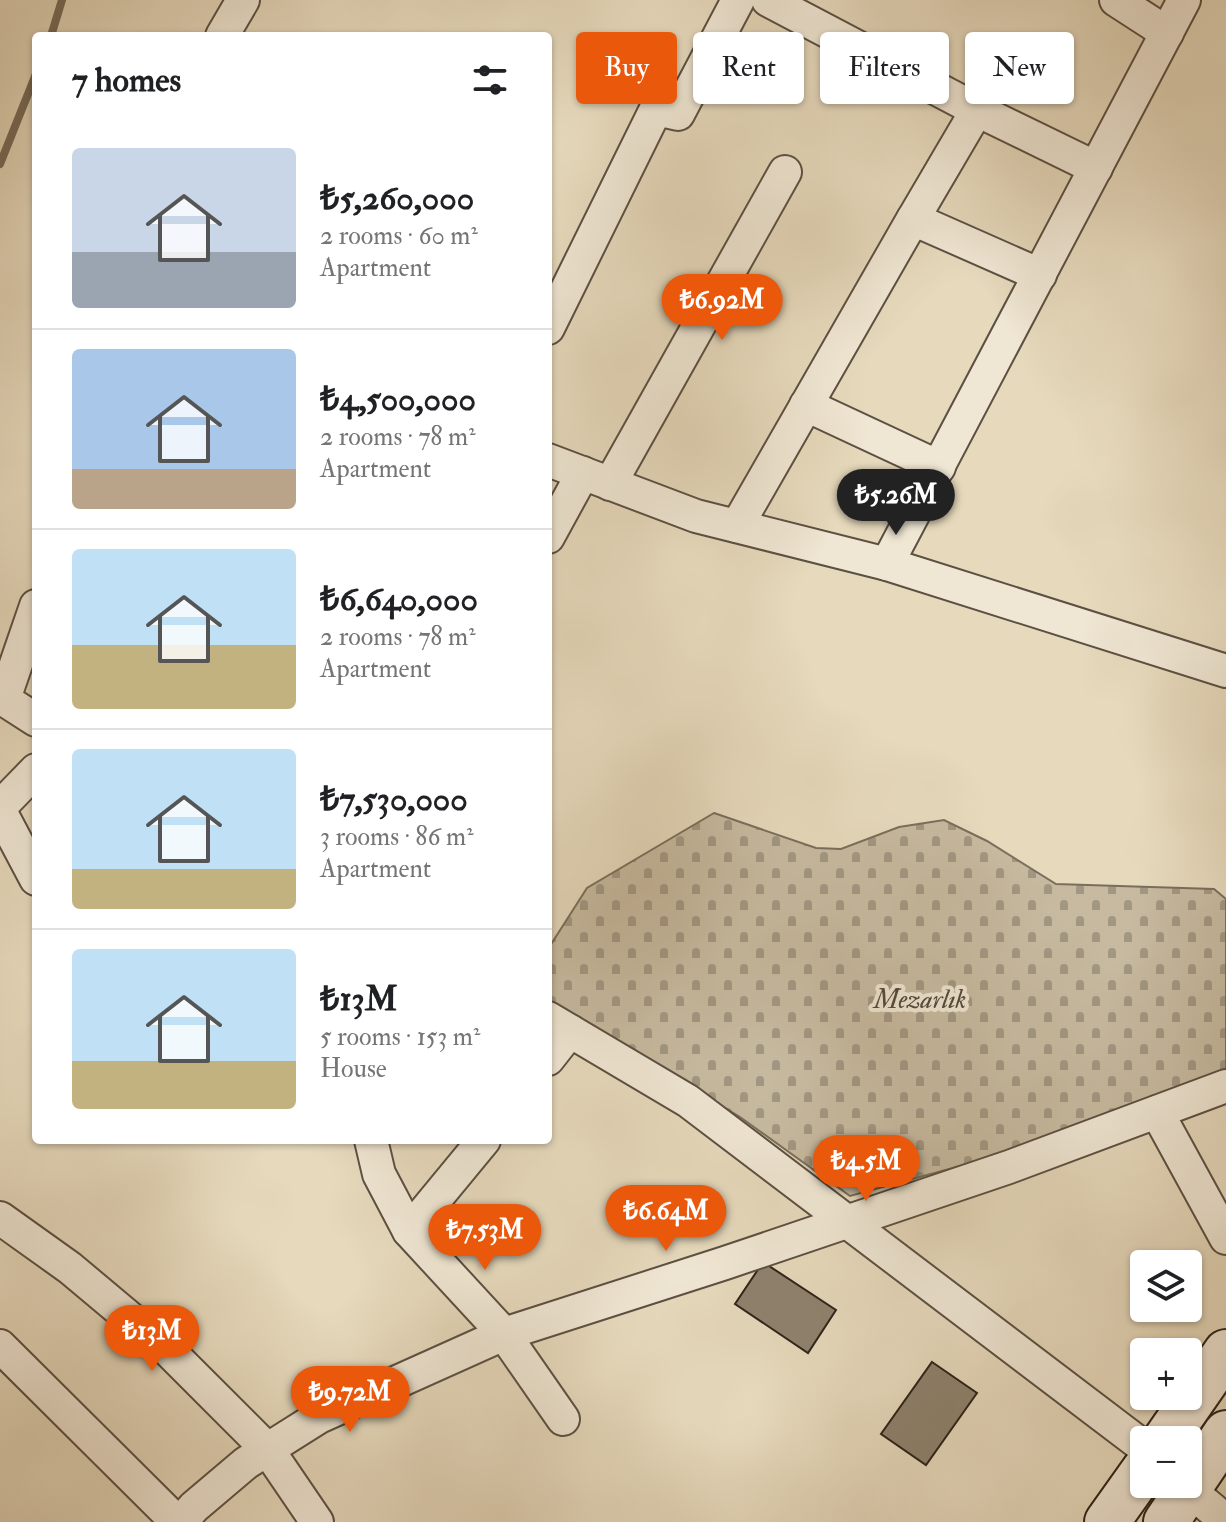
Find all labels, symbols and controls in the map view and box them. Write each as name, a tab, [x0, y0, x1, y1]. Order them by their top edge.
chip: Buy	[576, 32, 677, 104]
chip: Rent	[693, 32, 804, 104]
chip: Filters	[820, 32, 949, 104]
chip: New	[965, 32, 1074, 104]
icon: filters	[468, 58, 512, 102]
text: 7 homes	[72, 59, 181, 102]
text: ₺5,260,000	[320, 177, 474, 220]
icon: home	[136, 180, 232, 276]
text: 2 rooms · 60 m²	[320, 220, 478, 252]
text: Apartment	[320, 252, 431, 284]
pin: ₺6.92M	[657, 274, 787, 342]
text: ₺6.92M	[680, 284, 764, 316]
text: ₺4,500,000	[320, 378, 476, 421]
icon: home	[136, 381, 232, 477]
text: 2 rooms · 78 m²	[320, 421, 476, 453]
text: Apartment	[320, 453, 431, 485]
pin: ₺5.26M	[831, 469, 961, 537]
text: ₺5.26M	[855, 479, 937, 511]
text: ₺6,640,000	[320, 578, 478, 621]
icon: home	[136, 581, 232, 677]
text: 2 rooms · 78 m²	[320, 621, 476, 653]
text: Apartment	[320, 653, 431, 685]
text: ₺7,530,000	[320, 778, 468, 821]
icon: home	[136, 781, 232, 877]
text: 3 rooms · 86 m²	[320, 821, 474, 853]
text: Apartment	[320, 853, 431, 885]
text: ₺13M	[320, 978, 398, 1021]
icon: home	[136, 981, 232, 1077]
park label: Mezarlık	[872, 984, 966, 1016]
text: 5 rooms · 153 m²	[320, 1021, 480, 1053]
text: House	[320, 1053, 387, 1085]
pin: ₺4.5M	[810, 1135, 922, 1203]
text: ₺4.5M	[831, 1145, 901, 1177]
pin: ₺6.64M	[601, 1185, 731, 1253]
text: ₺6.64M	[623, 1195, 709, 1227]
pin: ₺7.53M	[420, 1204, 550, 1272]
text: ₺7.53M	[446, 1214, 524, 1246]
map controls	[1130, 1250, 1202, 1498]
button: layers	[1130, 1250, 1202, 1322]
pin: ₺13M	[105, 1305, 199, 1373]
text: ₺13M	[122, 1315, 182, 1347]
button: +	[1130, 1338, 1202, 1410]
pin: ₺9.72M	[285, 1366, 415, 1434]
text: ₺9.72M	[309, 1376, 391, 1408]
button: −	[1130, 1426, 1202, 1498]

